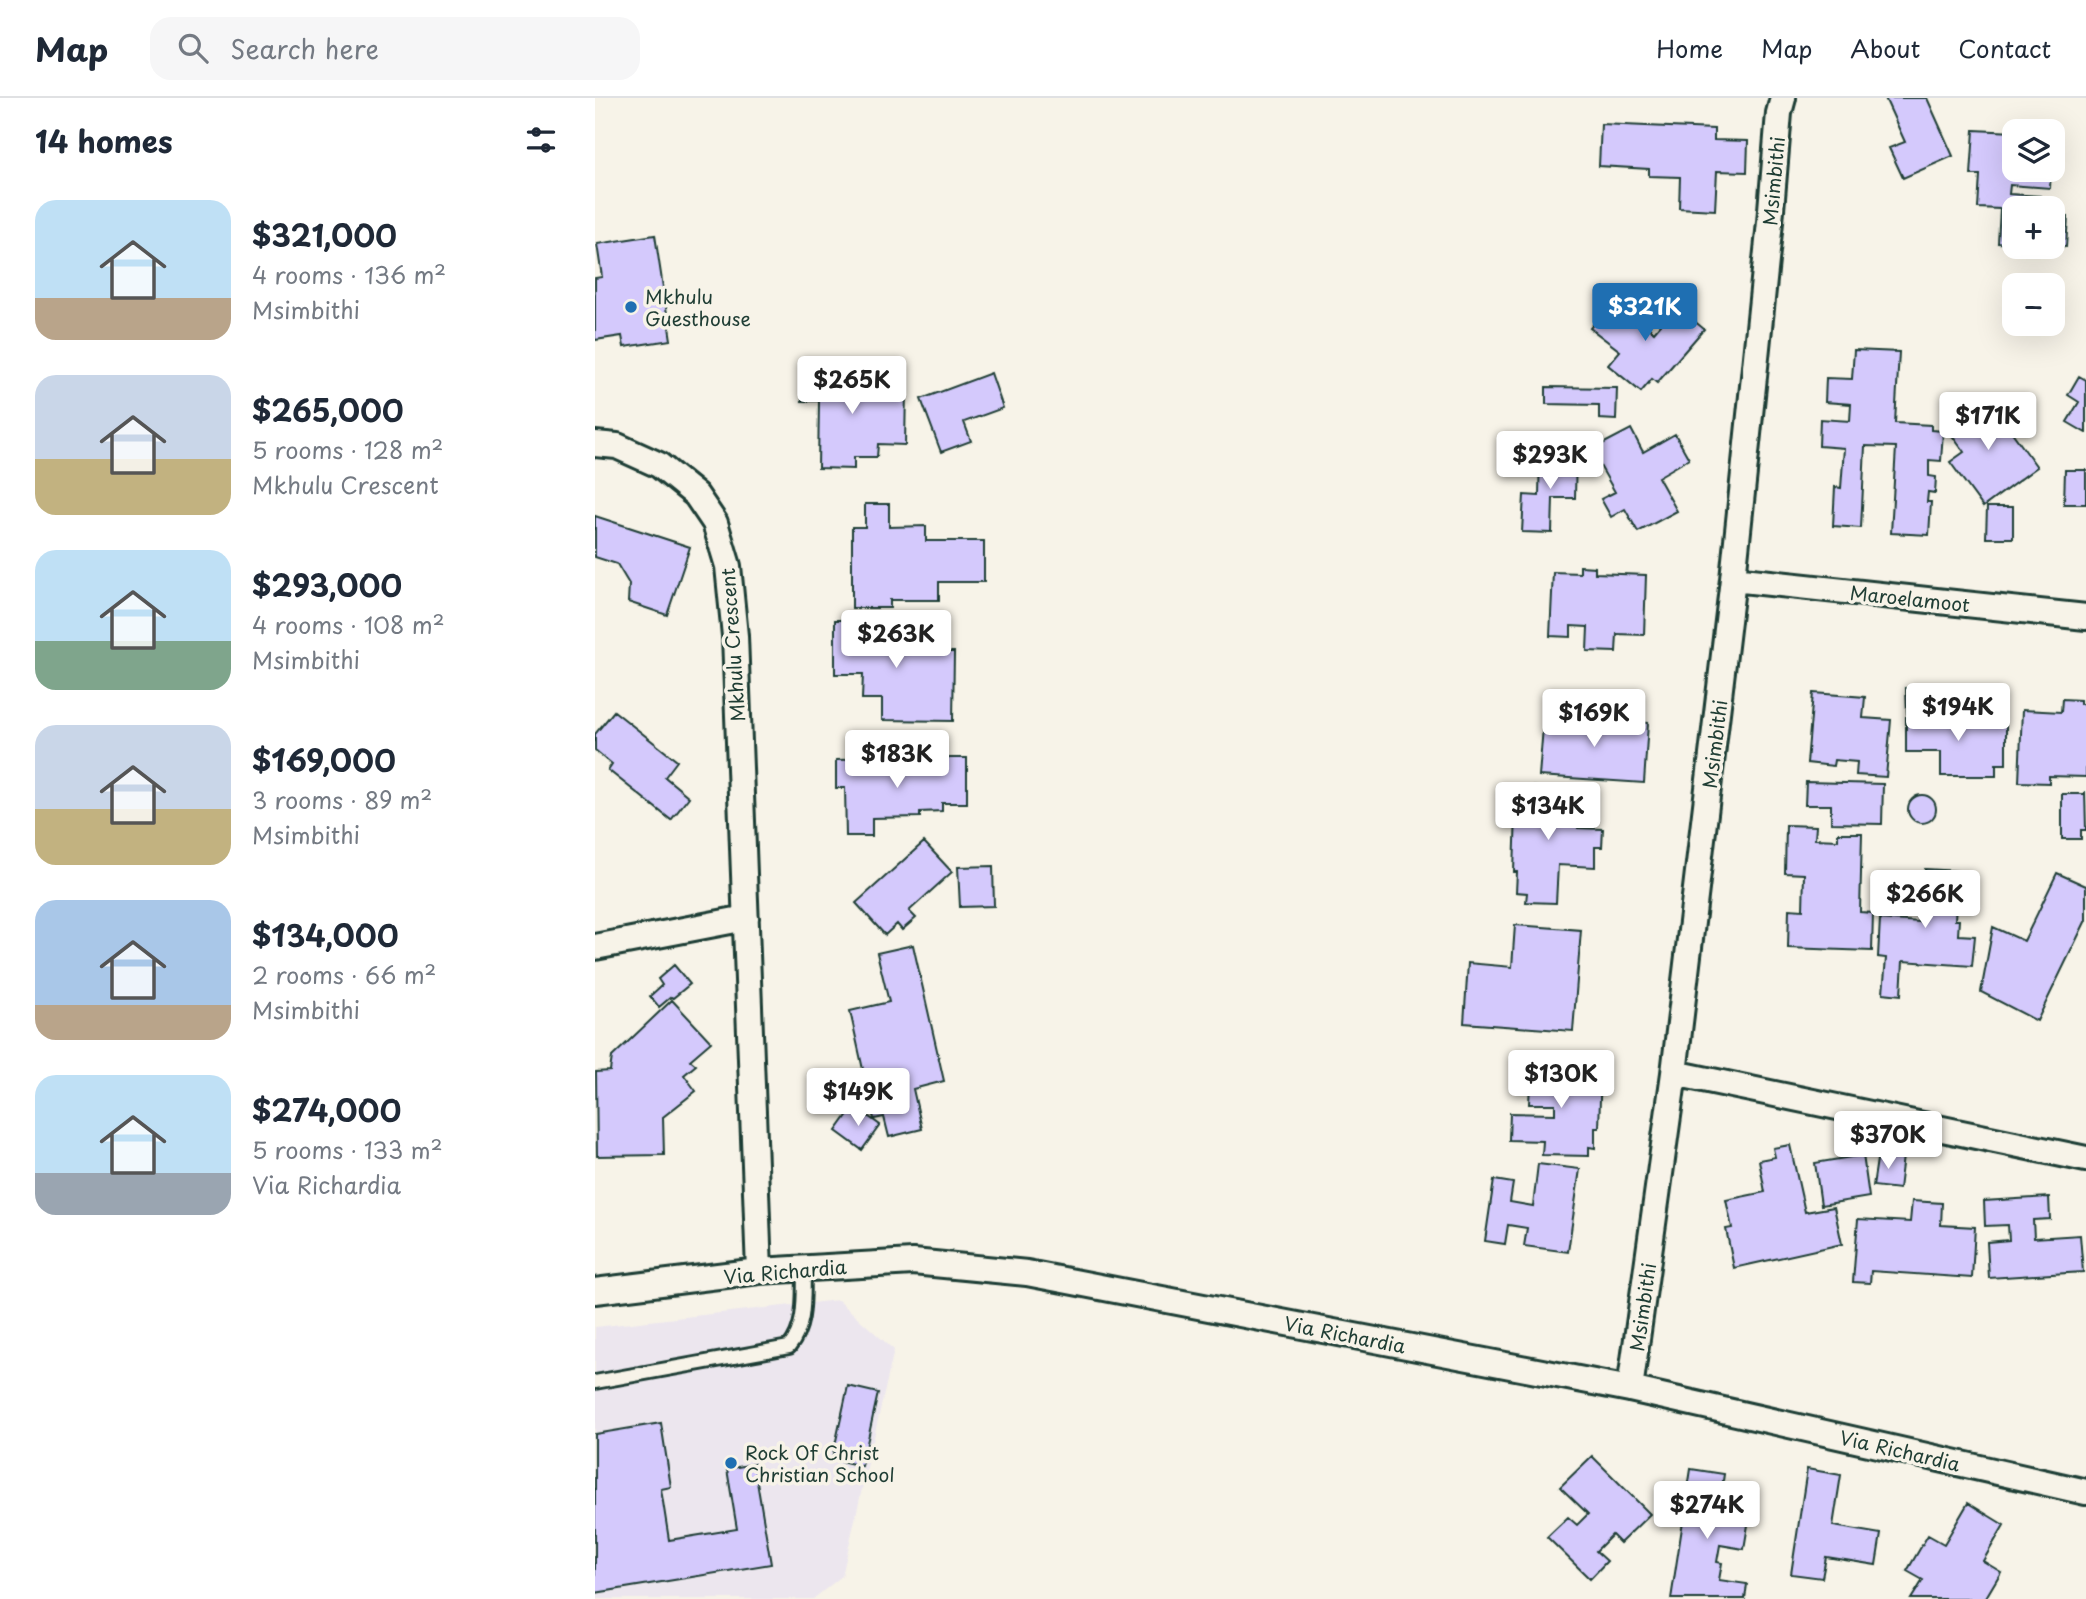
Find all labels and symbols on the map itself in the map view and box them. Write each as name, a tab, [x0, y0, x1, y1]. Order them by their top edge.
street label: Msimbithi	[1755, 135, 1791, 227]
place label: Mkhulu Guesthouse	[645, 282, 751, 332]
pin: $321K	[1596, 284, 1694, 343]
marker: Mkhulu Guesthouse	[623, 299, 639, 315]
pin: $265K	[803, 356, 901, 416]
pin: $171K	[1939, 392, 2037, 452]
pin: $293K	[1501, 432, 1599, 491]
street label: Mkhulu Crescent	[713, 567, 751, 723]
street label: Maroelamoot	[1849, 578, 1972, 618]
pin: $263K	[847, 610, 945, 670]
pin: $194K	[1909, 684, 2007, 743]
pin: $169K	[1545, 690, 1643, 749]
street label: Msimbithi	[1695, 698, 1733, 790]
pin: $183K	[848, 730, 946, 790]
pin: $134K	[1499, 782, 1597, 842]
pin: $266K	[1876, 870, 1974, 930]
pin: $130K	[1512, 1051, 1610, 1110]
pin: $149K	[809, 1068, 907, 1128]
pin: $370K	[1839, 1112, 1937, 1171]
street label: Via Richardia	[722, 1252, 848, 1290]
street label: Msimbithi	[1622, 1261, 1662, 1353]
street label: Via Richardia	[1282, 1309, 1408, 1360]
street label: Via Richardia	[1837, 1423, 1963, 1478]
place label: Rock Of Christ Christian School	[745, 1438, 895, 1488]
marker: Rock Of Christ Christian School	[723, 1455, 739, 1471]
pin: $274K	[1658, 1482, 1756, 1541]

